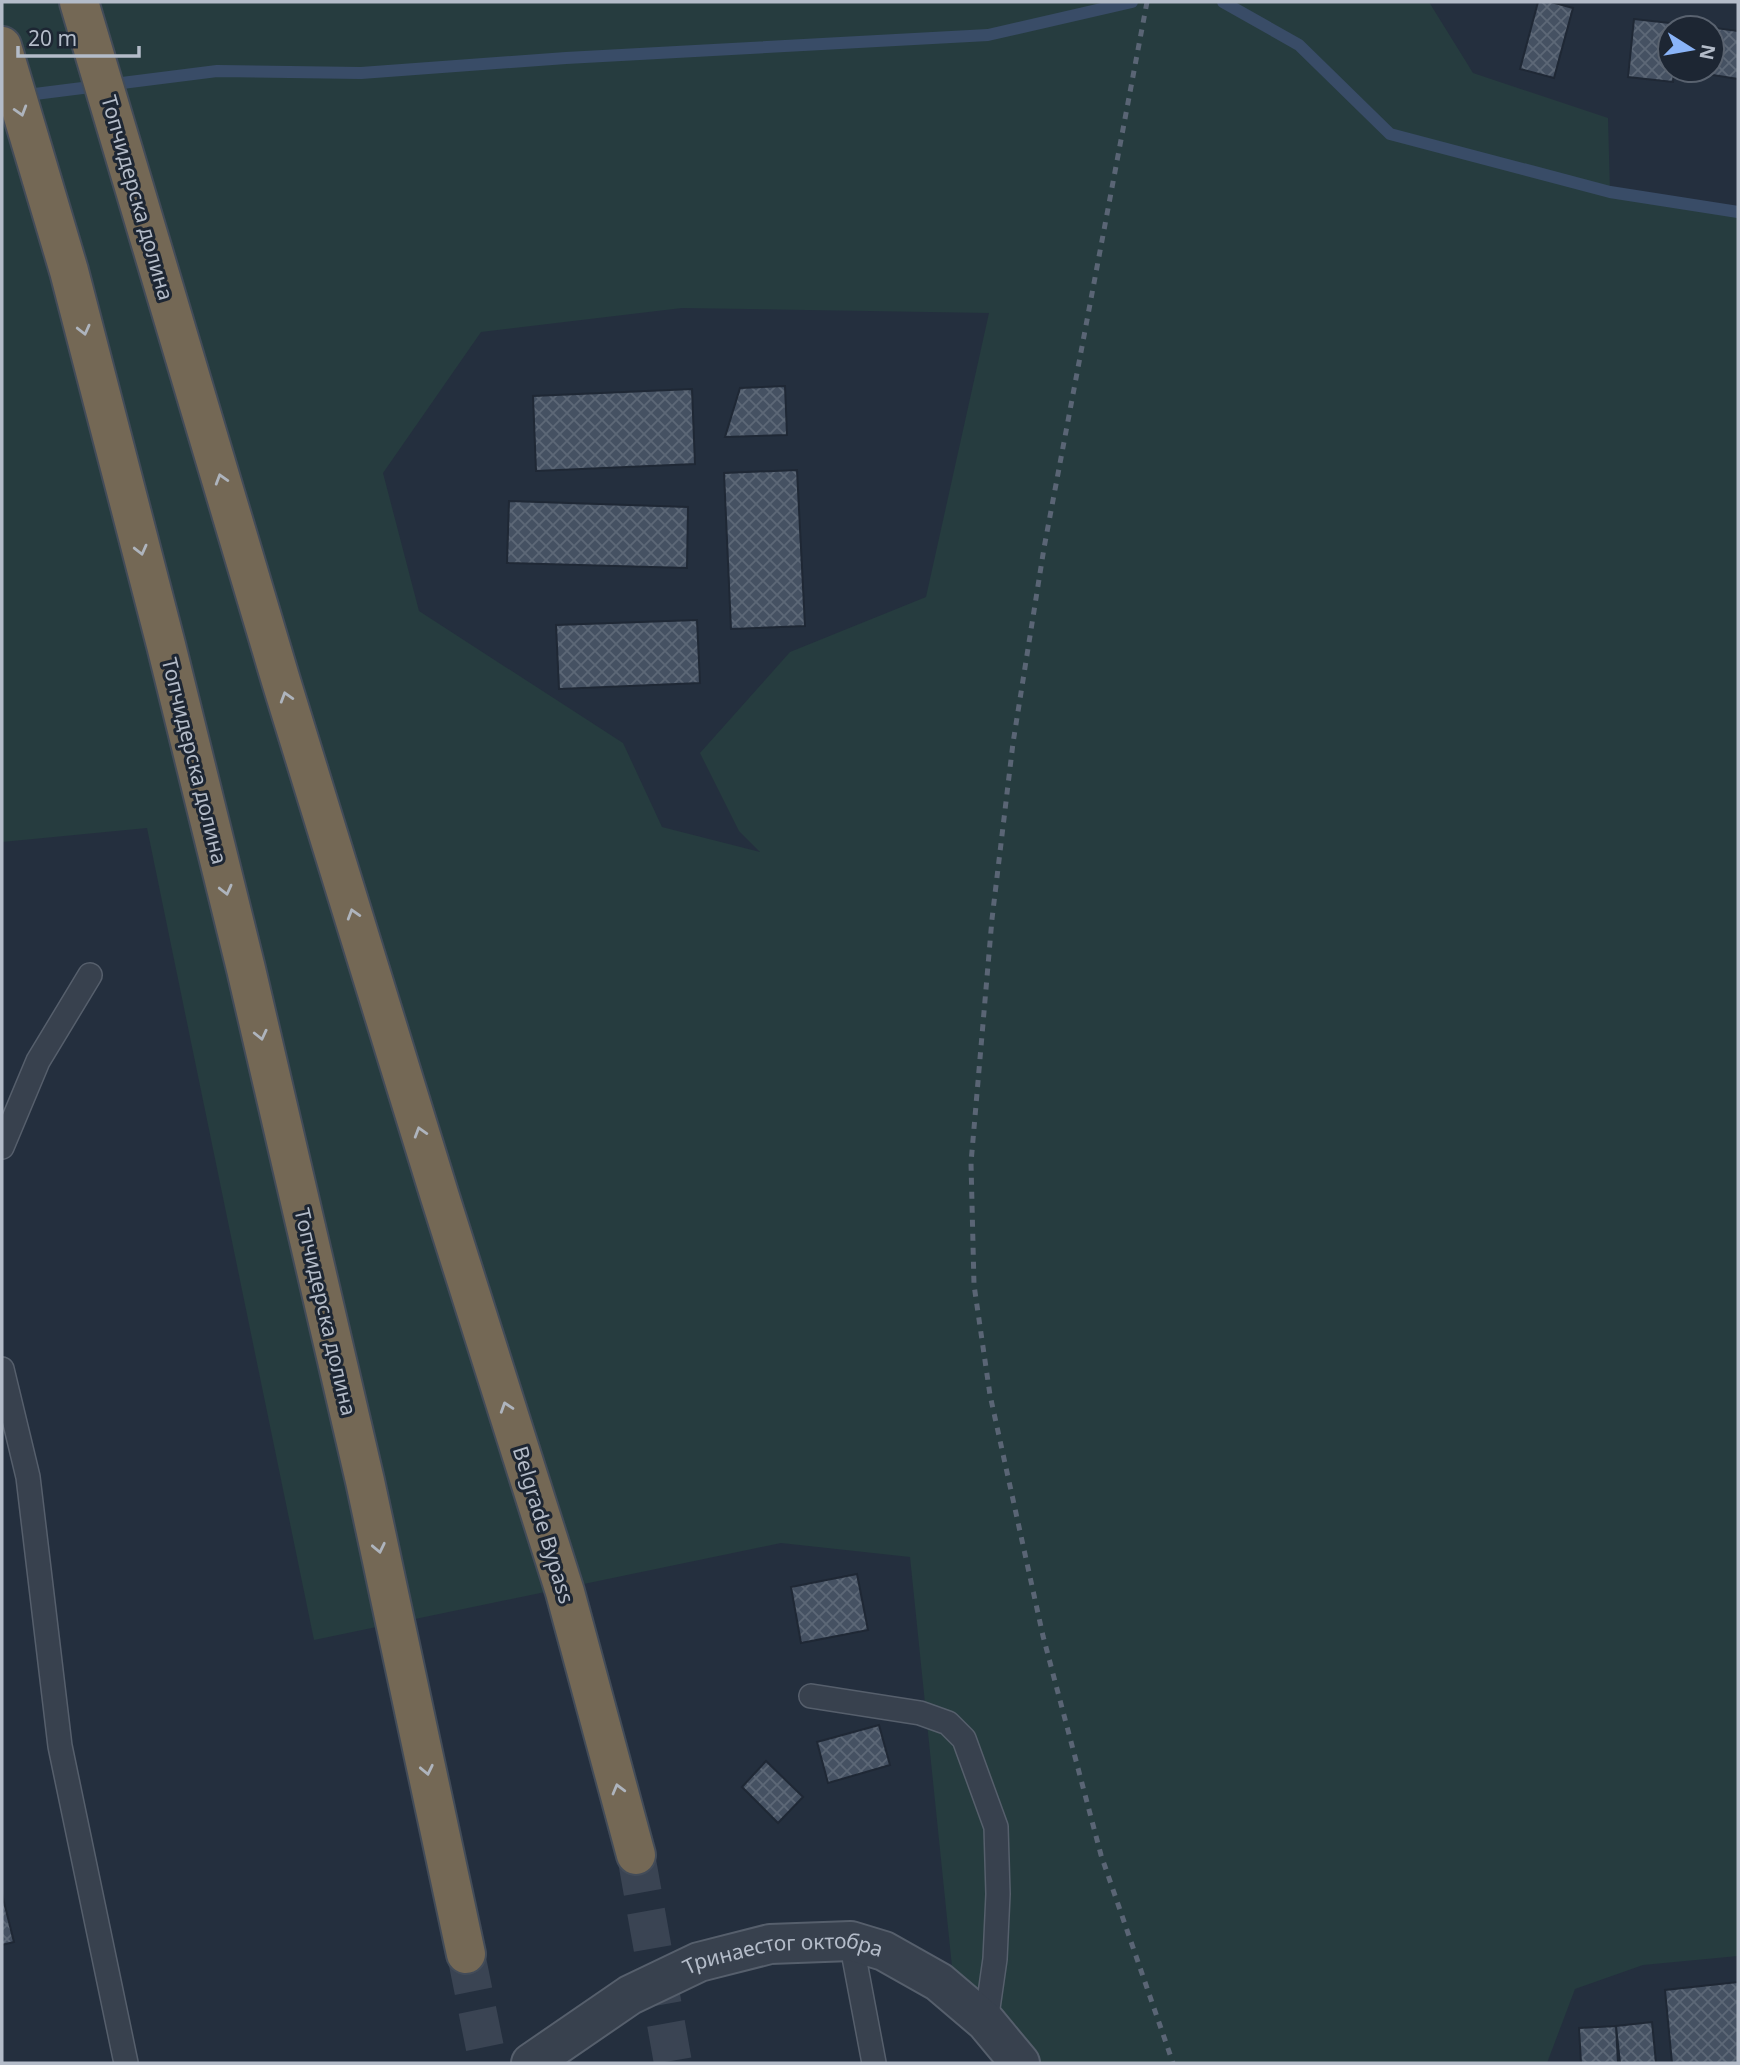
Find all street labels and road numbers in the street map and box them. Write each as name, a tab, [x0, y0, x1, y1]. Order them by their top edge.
street label: Топчидерска долина	[95, 92, 181, 303]
street label: Топчидерска долина	[156, 655, 234, 867]
street label: Топчидерска долина	[288, 1205, 363, 1418]
street label: Belgrade Bypass	[507, 1443, 581, 1607]
street label: Тринаестог октобра	[678, 1925, 886, 1981]

